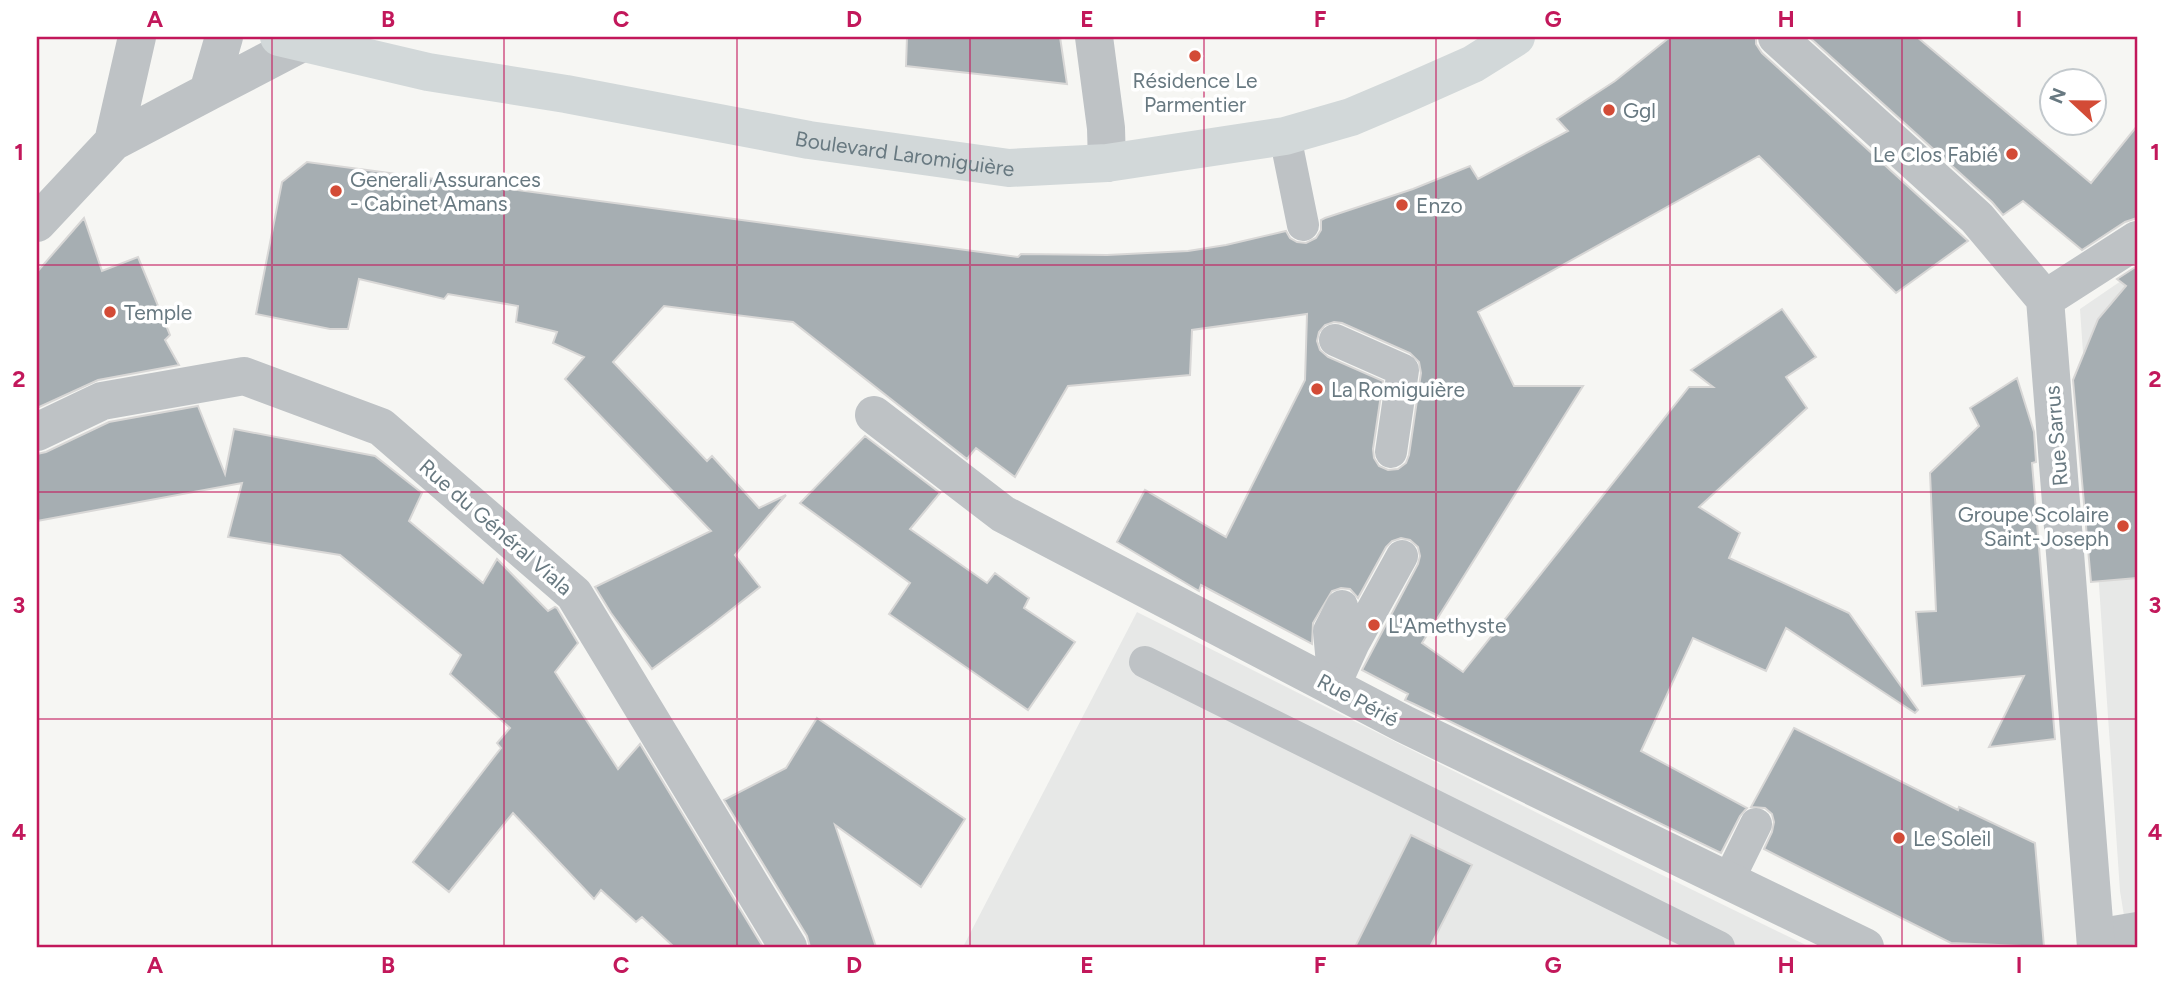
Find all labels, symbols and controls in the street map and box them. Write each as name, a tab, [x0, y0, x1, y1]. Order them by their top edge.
text: A	[147, 5, 164, 33]
text: B	[381, 5, 395, 33]
text: C	[613, 5, 630, 33]
text: D	[846, 5, 862, 33]
text: E	[1080, 5, 1094, 33]
text: F	[1314, 5, 1327, 33]
text: G	[1544, 5, 1562, 33]
text: H	[1777, 5, 1795, 33]
text: I	[2016, 5, 2022, 33]
marker: Résidence Le Parmentier	[1187, 48, 1203, 64]
north arrow	[2038, 66, 2108, 136]
place label: Résidence Le Parmentier	[1132, 68, 1258, 117]
text: N	[2044, 85, 2071, 107]
place label: Ggl	[1623, 98, 1656, 123]
marker: Ggl	[1601, 102, 1617, 118]
street label: Boulevard Laromiguière	[793, 125, 1016, 181]
text: 1	[14, 138, 24, 166]
text: 1	[2150, 138, 2160, 166]
place label: Le Clos Fabié	[1873, 142, 1998, 167]
marker: Le Clos Fabié	[2004, 146, 2020, 162]
place label: Generali Assurances - Cabinet Amans	[350, 167, 541, 216]
marker: Generali Assurances - Cabinet Amans	[328, 183, 344, 199]
place label: Enzo	[1416, 193, 1463, 218]
marker: Enzo	[1394, 197, 1410, 213]
place label: Temple	[124, 300, 192, 325]
marker: Temple	[102, 304, 118, 320]
text: 2	[12, 365, 26, 393]
text: 2	[2148, 365, 2162, 393]
place label: La Romiguière	[1331, 377, 1465, 402]
marker: La Romiguière	[1309, 381, 1325, 397]
street label: Rue Sarrus	[2039, 385, 2073, 487]
street label: Rue du Général Viala	[414, 454, 578, 600]
place label: Groupe Scolaire Saint-Joseph	[1958, 502, 2109, 551]
marker: Groupe Scolaire Saint-Joseph	[2115, 518, 2131, 534]
text: 3	[13, 591, 25, 619]
text: 3	[2149, 591, 2161, 619]
place label: L'Amethyste	[1388, 613, 1506, 638]
marker: L'Amethyste	[1366, 617, 1382, 633]
street label: Rue Périé	[1313, 668, 1403, 732]
text: 4	[12, 818, 26, 846]
text: 4	[2148, 818, 2162, 846]
place label: Le Soleil	[1913, 826, 1991, 851]
marker: Le Soleil	[1891, 830, 1907, 846]
text: A	[147, 951, 164, 979]
text: B	[381, 951, 395, 979]
text: C	[613, 951, 630, 979]
text: D	[846, 951, 862, 979]
text: E	[1080, 951, 1094, 979]
text: F	[1314, 951, 1327, 979]
text: G	[1544, 951, 1562, 979]
text: H	[1777, 951, 1795, 979]
text: I	[2016, 951, 2022, 979]

